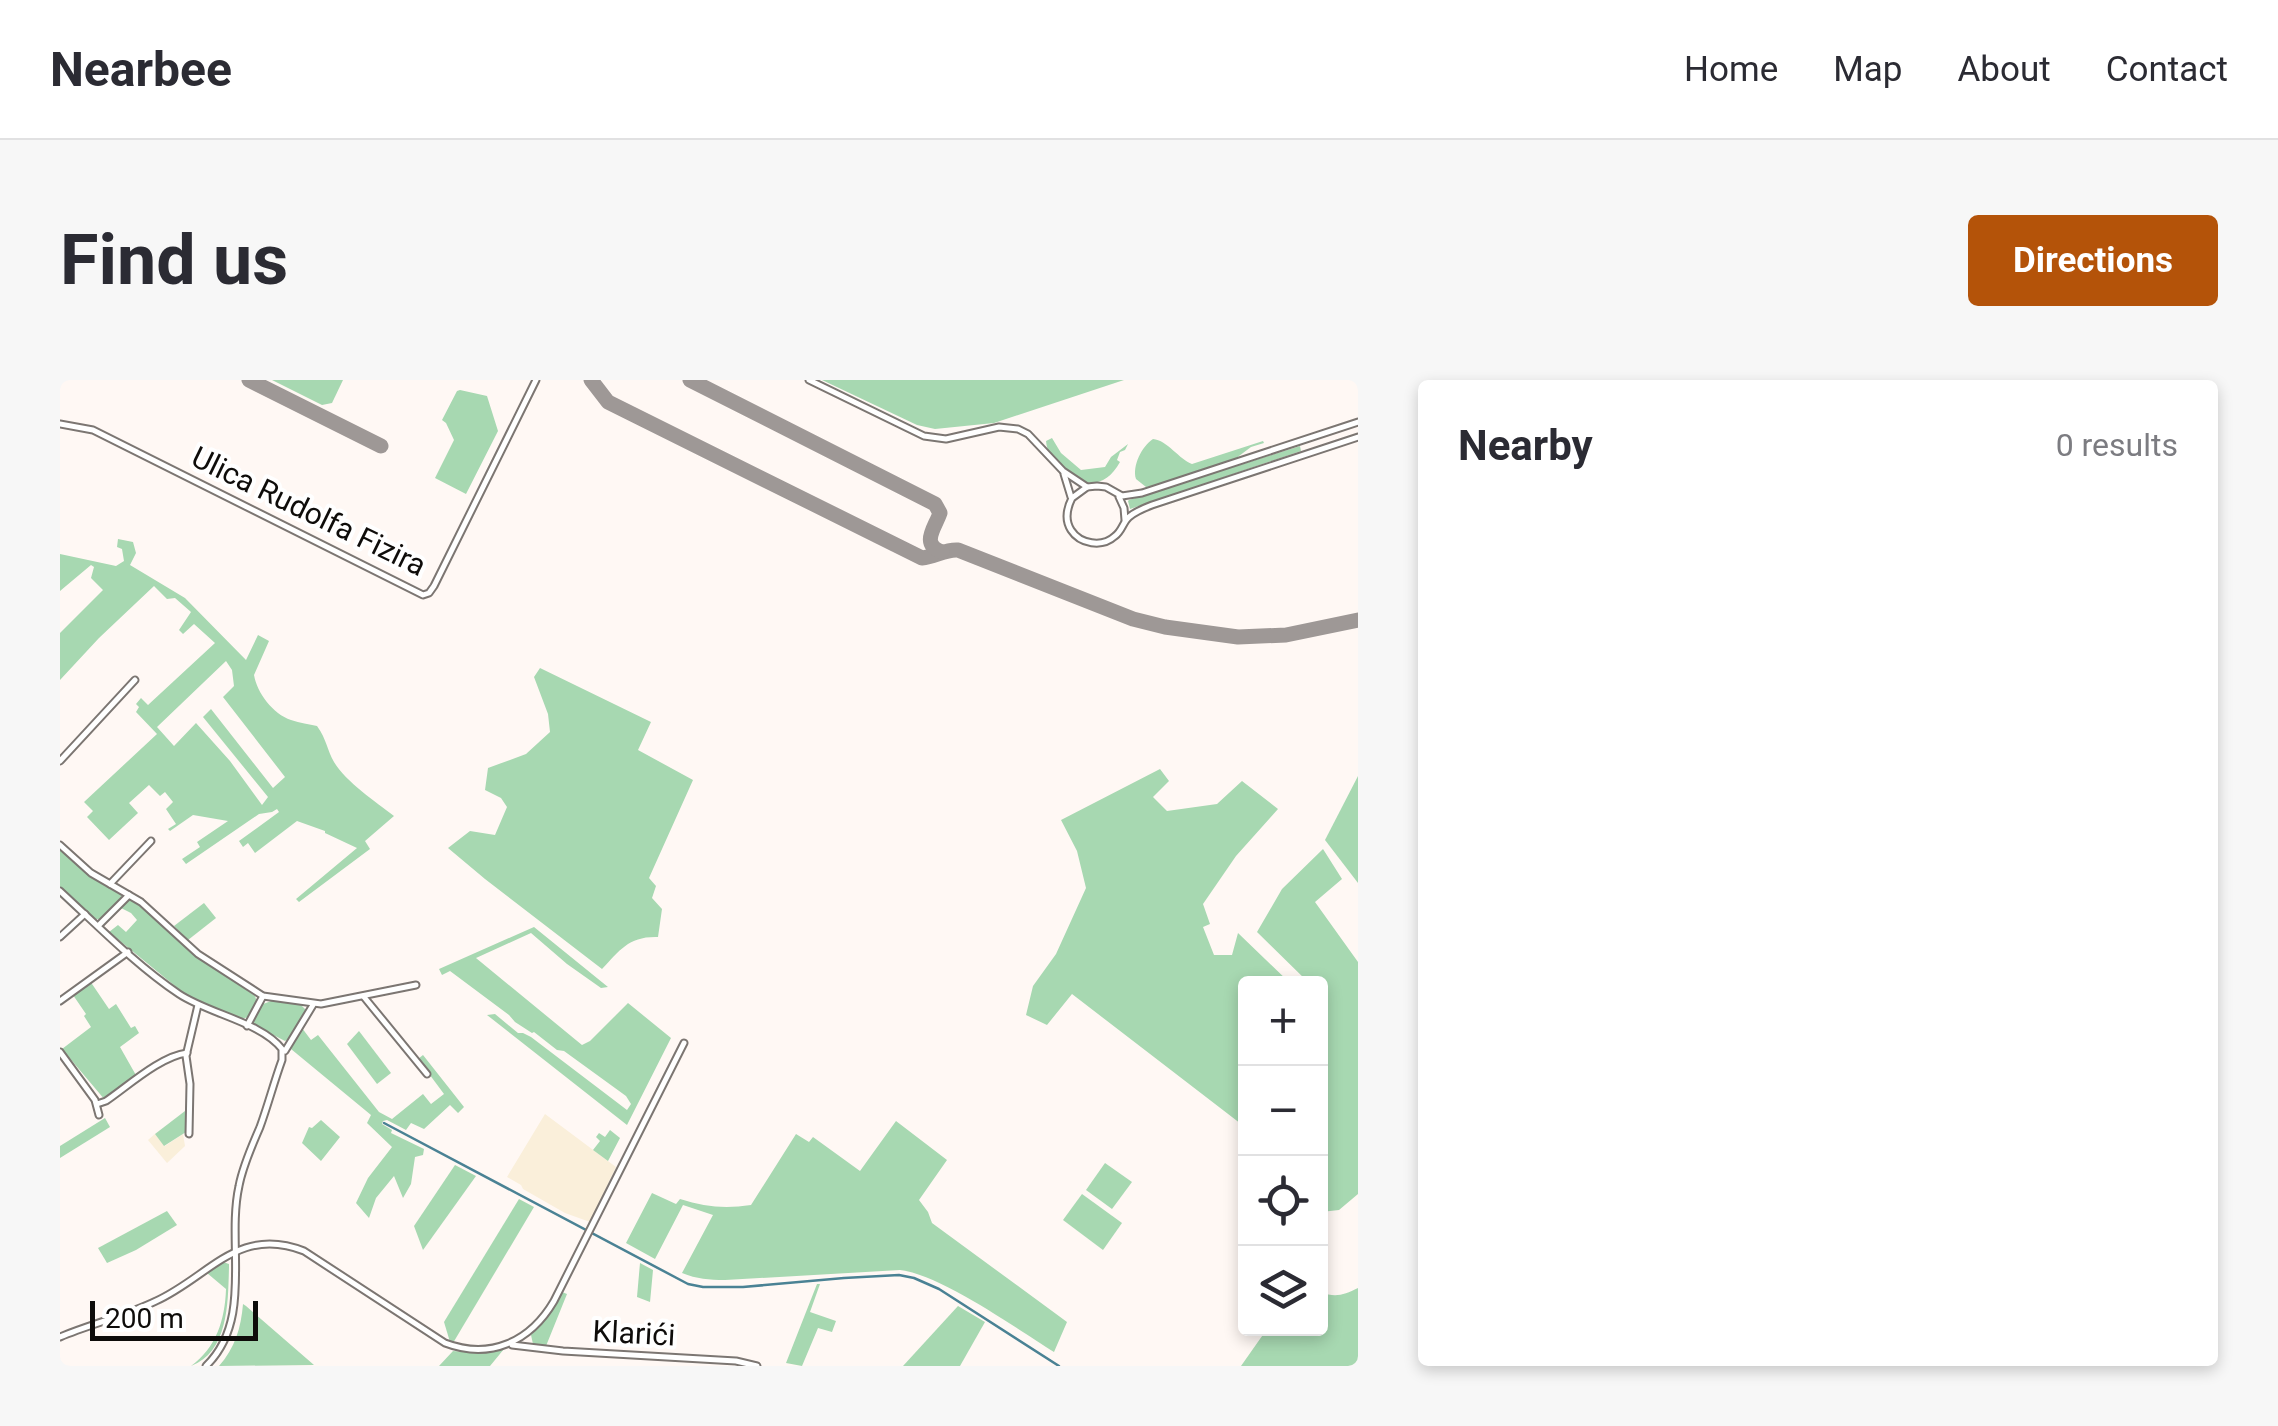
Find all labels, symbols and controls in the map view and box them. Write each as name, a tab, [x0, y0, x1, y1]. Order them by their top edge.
text: Nearbee	[50, 41, 232, 98]
text: Home	[1684, 49, 1778, 90]
text: Map	[1833, 49, 1902, 90]
text: About	[1957, 49, 2051, 90]
text: Contact	[2106, 49, 2228, 90]
button: Directions	[1968, 215, 2218, 306]
text: Find us	[60, 219, 288, 301]
text: Nearby	[1458, 421, 1593, 470]
text: 0 results	[2056, 426, 2178, 464]
street label: Ulica Rudolfa Fizira	[186, 439, 432, 583]
map controls	[1238, 976, 1328, 1336]
button: +	[1238, 976, 1328, 1066]
button: −	[1238, 1066, 1328, 1156]
button: locate	[1238, 1156, 1328, 1246]
button: layers	[1238, 1246, 1328, 1336]
scale bar	[90, 1296, 258, 1340]
text: 200 m	[105, 1302, 184, 1335]
street label: Klarići	[592, 1313, 676, 1353]

